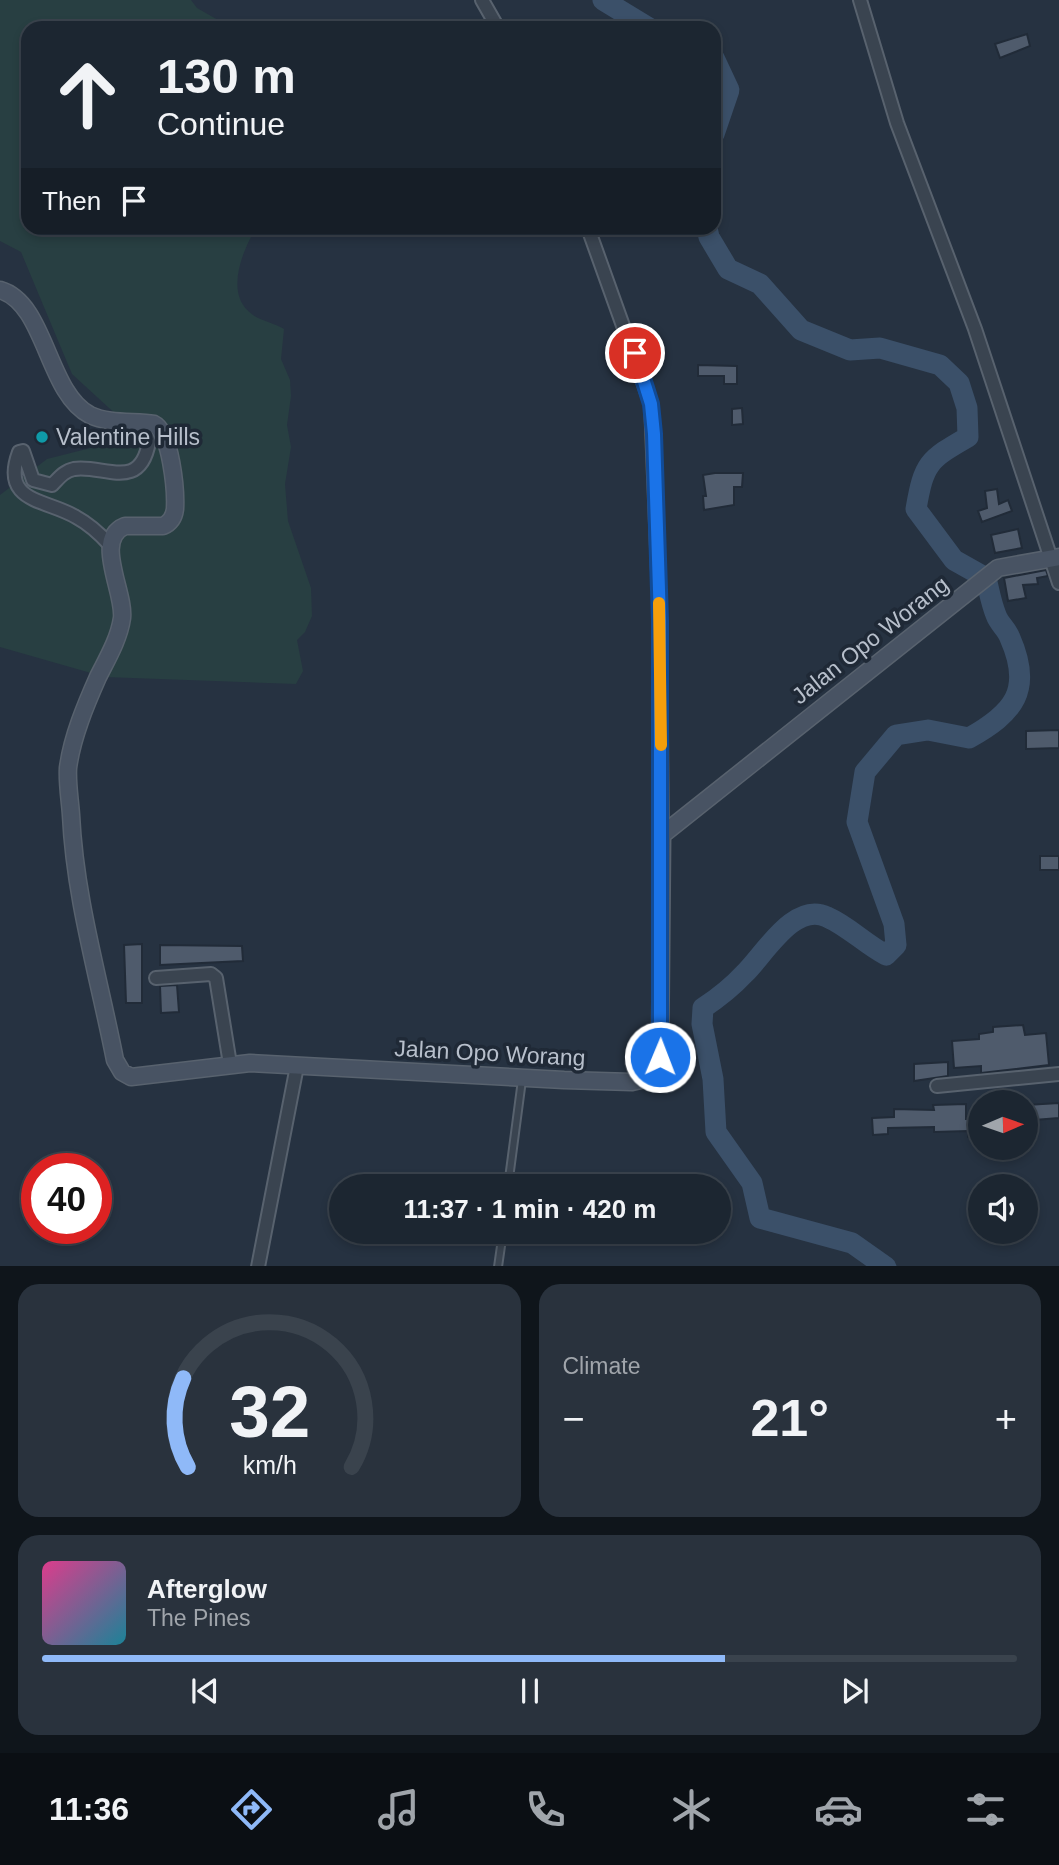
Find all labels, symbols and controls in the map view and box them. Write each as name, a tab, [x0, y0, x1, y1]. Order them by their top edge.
icon: ahead	[42, 49, 133, 140]
text: 130 m	[157, 49, 296, 103]
text: Continue	[157, 106, 285, 142]
icon: arrive	[115, 182, 153, 220]
text: Then	[42, 186, 101, 216]
pin	[605, 323, 665, 383]
icon: arrive	[616, 334, 654, 372]
place label: Valentine Hills	[56, 424, 200, 450]
marker: Valentine Hills	[34, 429, 50, 445]
street label: Jalan Opo Worang	[787, 571, 953, 709]
position arrow	[623, 1020, 697, 1094]
street label: Jalan Opo Worang	[394, 1035, 586, 1071]
north arrow	[968, 1090, 1038, 1160]
map controls	[968, 1090, 1038, 1244]
speed limit sign: 40	[21, 1153, 112, 1244]
button: sound	[968, 1174, 1038, 1244]
text: 11:37 · 1 min · 420 m	[404, 1194, 656, 1224]
text: Climate	[563, 1353, 640, 1379]
text: 32	[229, 1371, 310, 1452]
text: 21°	[750, 1389, 829, 1447]
text: −	[563, 1398, 585, 1440]
text: +	[995, 1398, 1017, 1440]
text: km/h	[242, 1450, 296, 1478]
text: Afterglow	[147, 1574, 267, 1604]
text: The Pines	[147, 1605, 251, 1631]
icon: previous	[186, 1672, 224, 1710]
icon: pause	[511, 1672, 549, 1710]
icon: next	[836, 1672, 874, 1710]
icon: directions	[227, 1785, 276, 1834]
icon: music	[374, 1785, 423, 1834]
icon: phone	[521, 1785, 570, 1834]
icon: climate	[667, 1785, 716, 1834]
icon: car	[814, 1785, 863, 1834]
icon: filters	[961, 1785, 1010, 1834]
text: 11:36	[49, 1791, 129, 1827]

